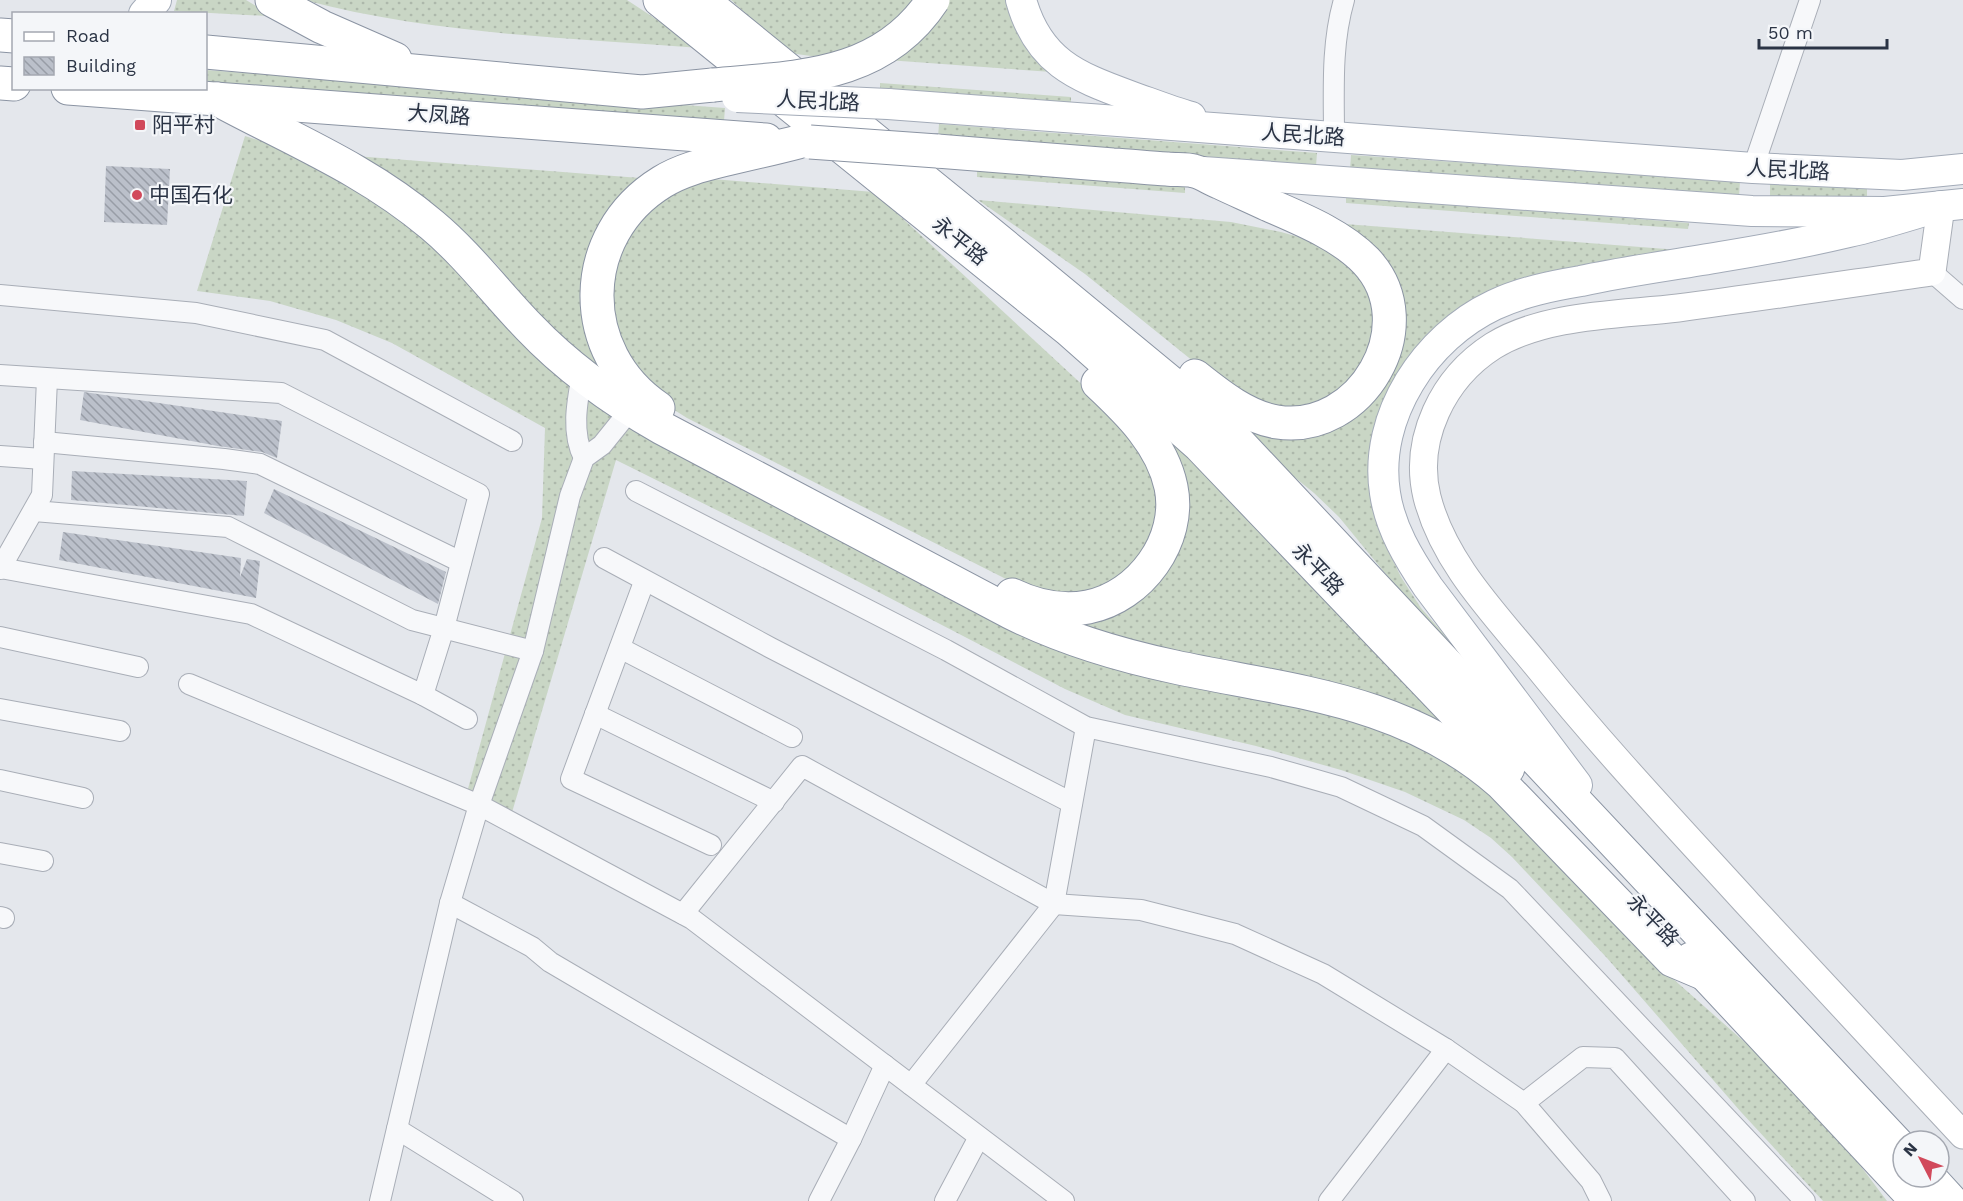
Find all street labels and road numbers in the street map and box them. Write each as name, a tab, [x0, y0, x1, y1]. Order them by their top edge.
street label: 人民北路	[775, 86, 861, 115]
street label: 大凤路	[407, 100, 471, 129]
street label: 人民北路	[1260, 119, 1346, 150]
street label: 人民北路	[1745, 155, 1831, 184]
street label: 永平路	[928, 211, 993, 270]
street label: 永平路	[1287, 537, 1349, 600]
street label: 永平路	[1622, 888, 1684, 951]

